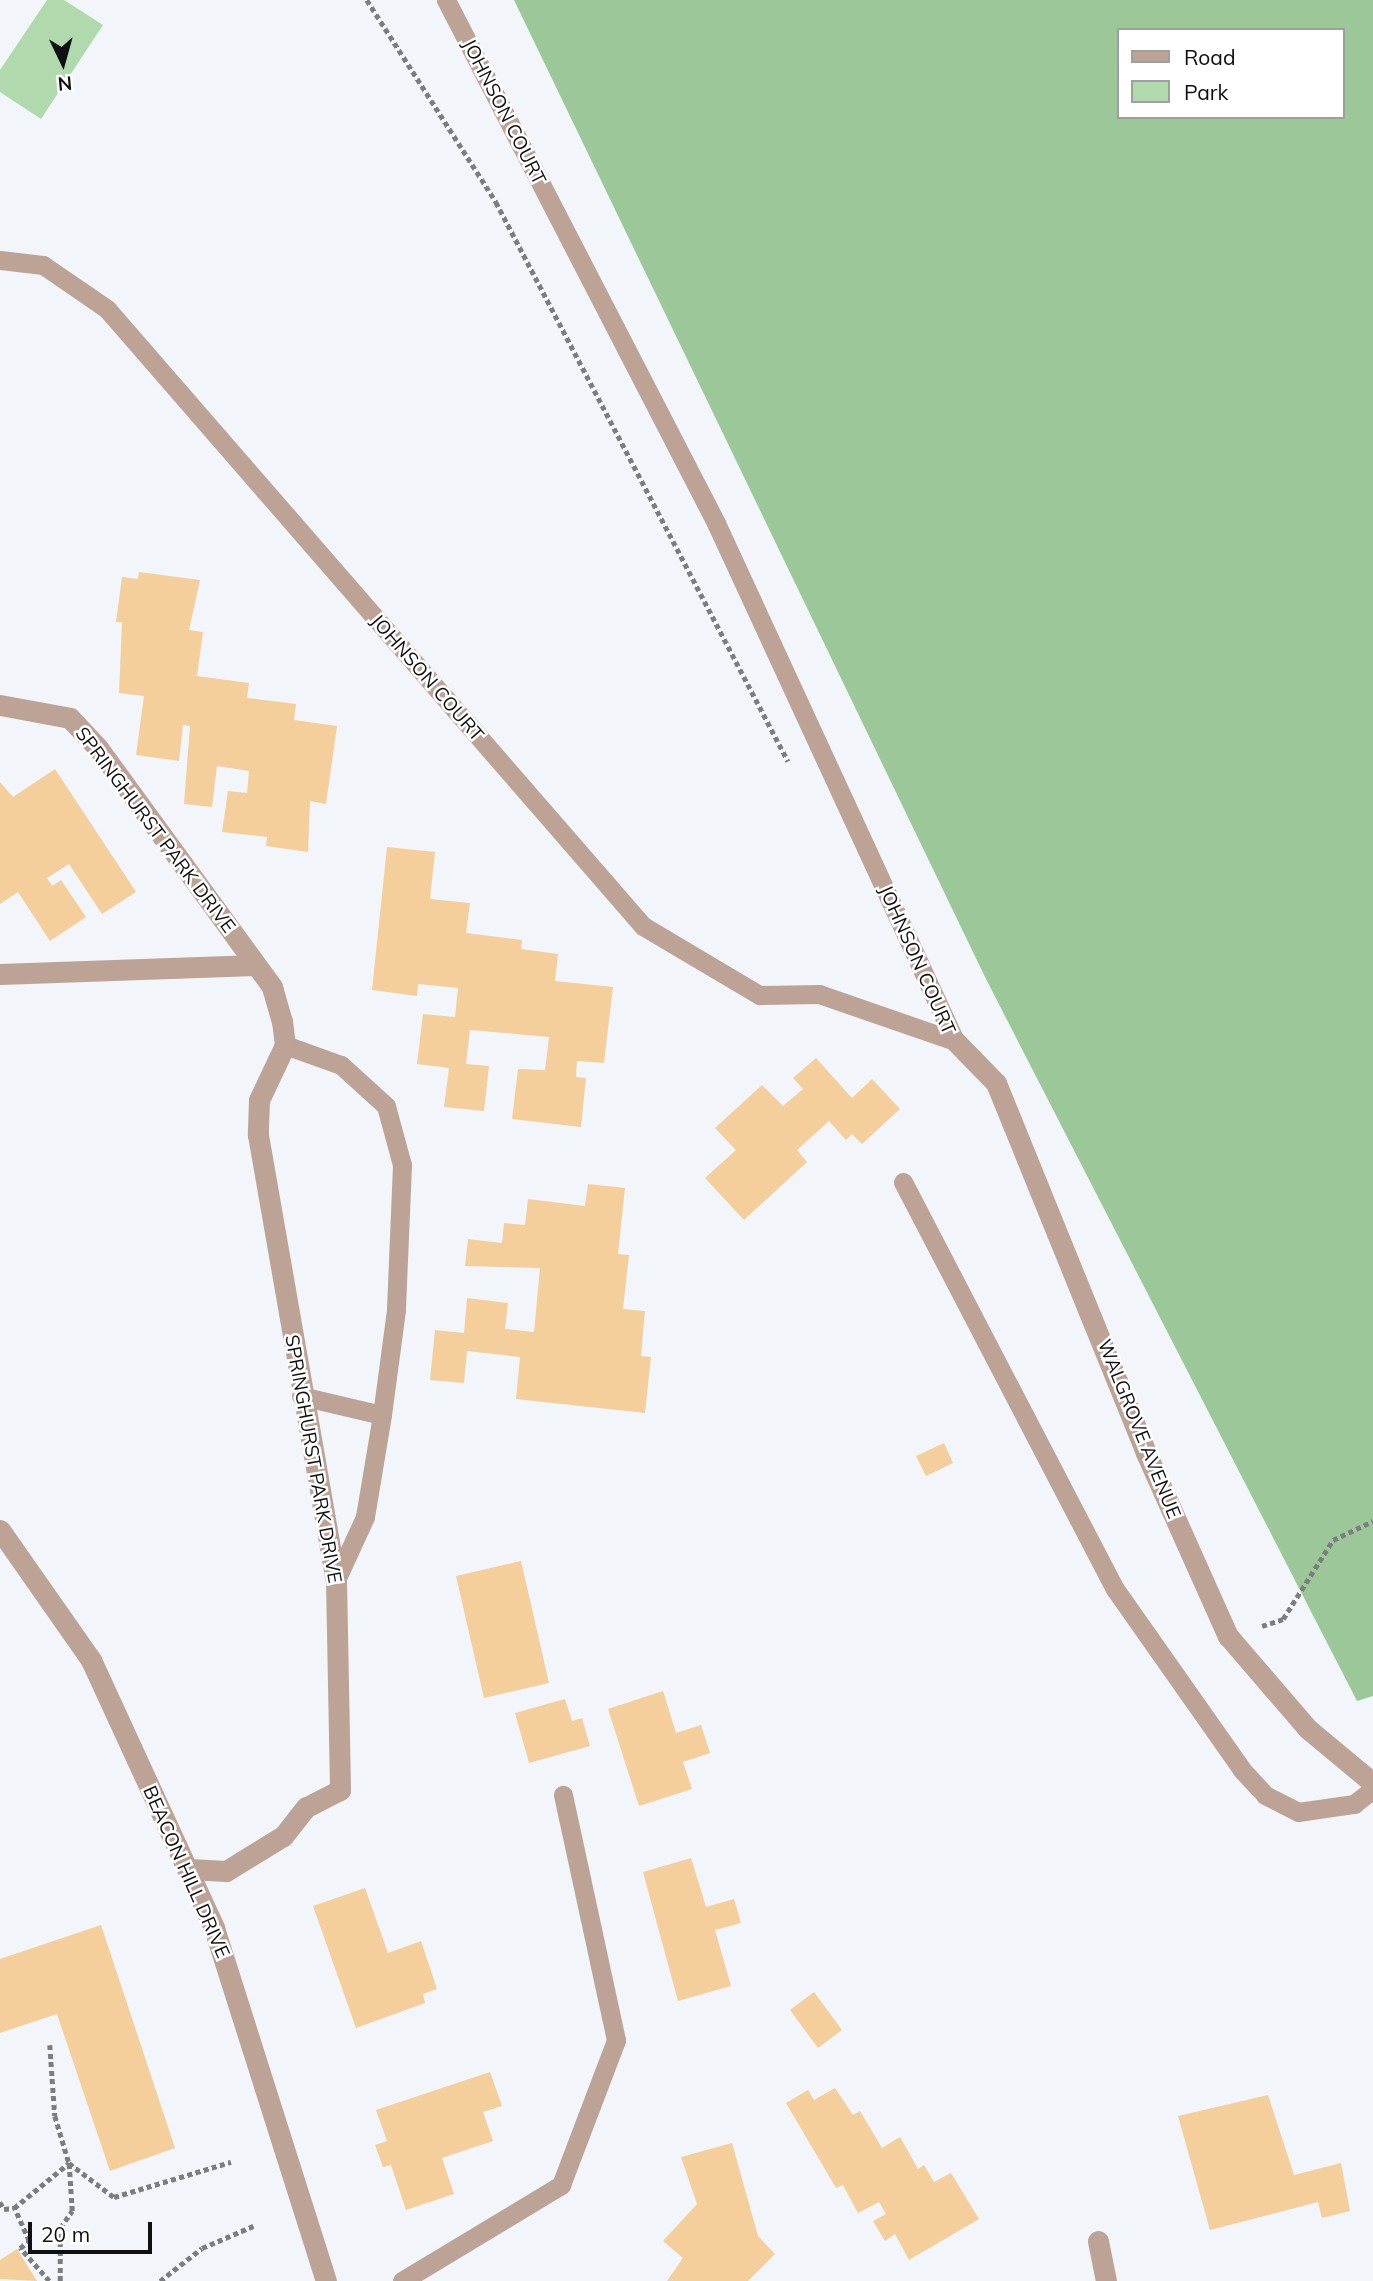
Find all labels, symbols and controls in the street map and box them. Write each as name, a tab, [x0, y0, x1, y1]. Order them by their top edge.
north arrow	[28, 28, 98, 98]
legend	[1118, 28, 1345, 119]
street label: JOHNSON COURT	[457, 35, 551, 189]
text: Road	[1184, 44, 1235, 70]
text: N	[57, 71, 73, 96]
text: Park	[1184, 79, 1228, 105]
street label: JOHNSON COURT	[366, 610, 488, 746]
street label: SPRINGHURST PARK DRIVE	[70, 723, 240, 937]
street label: JOHNSON COURT	[874, 882, 960, 1038]
street label: SPRINGHURST PARK DRIVE	[280, 1333, 346, 1585]
street label: WALGROVE AVENUE	[1093, 1336, 1185, 1522]
street label: BEACON HILL DRIVE	[138, 1782, 234, 1962]
scale bar	[32, 2208, 156, 2252]
text: 20 m	[41, 2221, 90, 2247]

